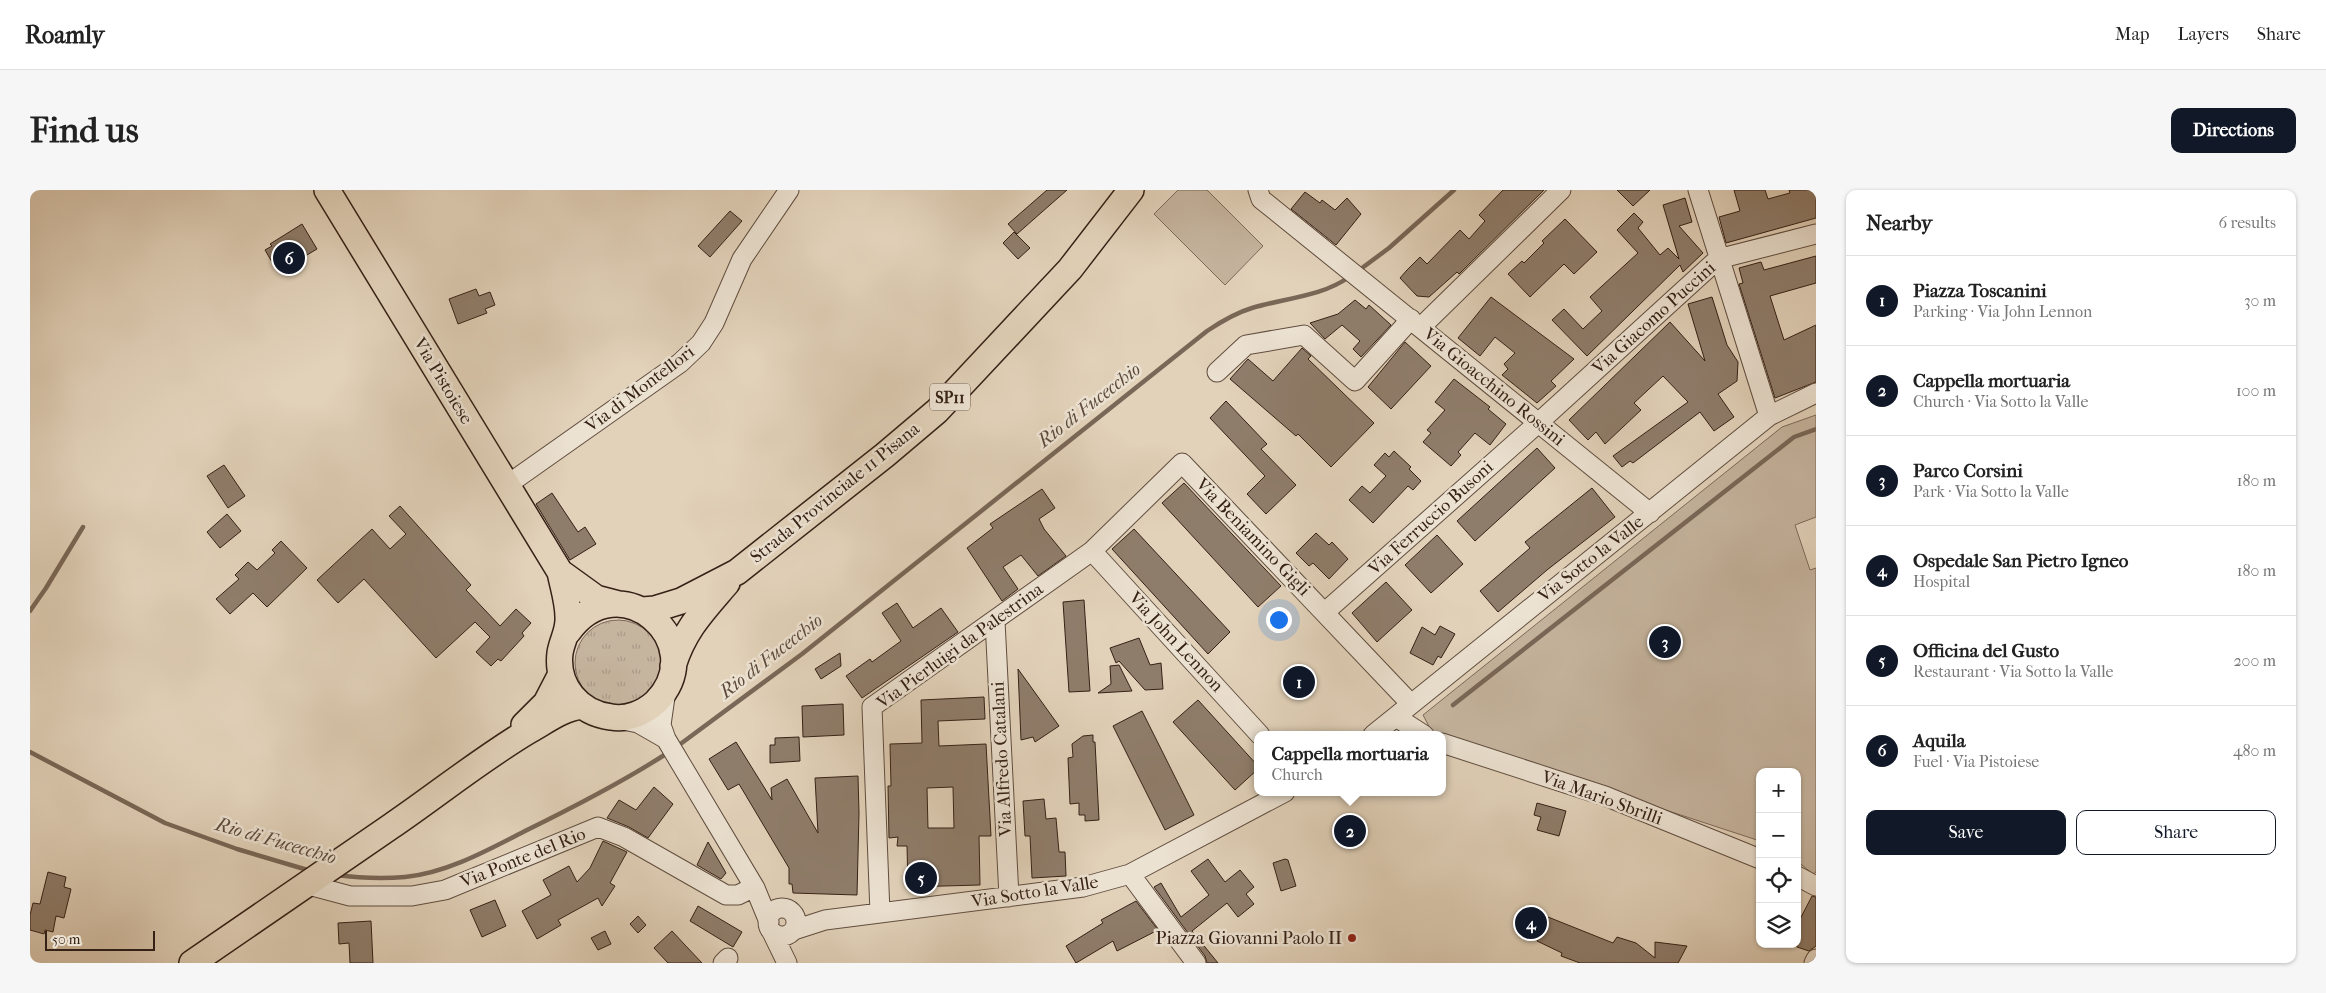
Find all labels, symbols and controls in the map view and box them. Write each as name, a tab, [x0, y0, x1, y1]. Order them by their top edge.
text: Roamly	[25, 21, 104, 49]
text: Map	[2115, 24, 2149, 45]
text: Layers	[2177, 24, 2229, 45]
text: Share	[2257, 24, 2301, 45]
button: Directions	[2171, 108, 2296, 153]
text: Find us	[30, 110, 139, 151]
text: Nearby	[1866, 211, 1932, 235]
text: 6 results	[2218, 213, 2276, 232]
pin: 6	[273, 239, 305, 277]
street label: Via Giacomo Puccini	[1587, 257, 1720, 379]
text: Piazza Toscanini	[1913, 280, 2047, 302]
text: 1	[1879, 291, 1885, 310]
text: 30 m	[2244, 291, 2276, 310]
text: Parking · Via John Lennon	[1913, 302, 2092, 321]
street label: Via Gioacchino Rossini	[1418, 323, 1569, 451]
street label: Via Pistoiese	[408, 333, 477, 428]
street label: Via di Montellori	[581, 341, 699, 437]
water label: Rio di Fucecchio	[1032, 358, 1145, 453]
text: Cappella mortuaria	[1913, 370, 2070, 392]
text: 2	[1878, 381, 1886, 400]
text: 100 m	[2236, 381, 2276, 400]
road number: SP11	[930, 383, 970, 410]
text: Church · Via Sotto la Valle	[1913, 392, 2088, 411]
street label: Strada Provinciale 11 Pisana	[746, 418, 924, 568]
street label: Via Ferruccio Busoni	[1364, 456, 1498, 580]
text: Parco Corsini	[1913, 460, 2023, 482]
text: 3	[1879, 471, 1885, 490]
text: 180 m	[2237, 471, 2276, 490]
street label: Via Beniamino Gigli	[1191, 473, 1315, 601]
text: Park · Via Sotto la Valle	[1913, 482, 2069, 501]
street label: Via Sotto la Valle	[1533, 511, 1648, 607]
text: Ospedale San Pietro Igneo	[1913, 550, 2129, 572]
text: 4	[1877, 561, 1887, 580]
text: 180 m	[2237, 561, 2276, 580]
text: Hospital	[1913, 572, 1970, 591]
street label: Via Pierluigi da Palestrina	[872, 578, 1048, 714]
street label: Via John Lennon	[1124, 587, 1228, 697]
your location	[1266, 607, 1292, 633]
water label: Rio di Fucecchio	[714, 609, 827, 704]
pin: 3	[1649, 623, 1681, 661]
text: Officina del Gusto	[1913, 640, 2059, 662]
text: 5	[1879, 651, 1885, 670]
text: 200 m	[2233, 651, 2276, 670]
text: Restaurant · Via Sotto la Valle	[1913, 662, 2113, 681]
pin: 1	[1283, 663, 1315, 701]
street label: Via Alfredo Catalani	[987, 680, 1017, 838]
text: Aquila	[1913, 730, 1965, 752]
popup	[1254, 731, 1446, 796]
text: 6	[1878, 741, 1886, 760]
text: 480 m	[2233, 741, 2276, 760]
text: Cappella mortuaria	[1271, 743, 1429, 765]
text: Fuel · Via Pistoiese	[1913, 752, 2039, 771]
text: Church	[1271, 765, 1323, 784]
street label: Via Mario Sbrilli	[1538, 766, 1666, 830]
map controls	[1756, 768, 1801, 948]
button: +	[1756, 768, 1801, 813]
button: Save	[1866, 810, 2066, 855]
button: Share	[2076, 810, 2276, 855]
pin: 2	[1334, 812, 1366, 850]
water label: Rio di Fucecchio	[211, 813, 339, 869]
button: −	[1756, 813, 1801, 858]
street label: Via Ponte del Rio	[456, 823, 589, 893]
button: locate	[1756, 858, 1801, 903]
pin: 5	[905, 859, 937, 897]
street label: Via Sotto la Valle	[969, 872, 1100, 913]
button: layers	[1756, 903, 1801, 948]
pin: 4	[1515, 904, 1547, 942]
scale bar	[45, 928, 155, 951]
place label: Piazza Giovanni Paolo II	[1156, 928, 1342, 949]
text: 50 m	[52, 931, 80, 948]
marker: Piazza Giovanni Paolo II	[1346, 932, 1358, 944]

